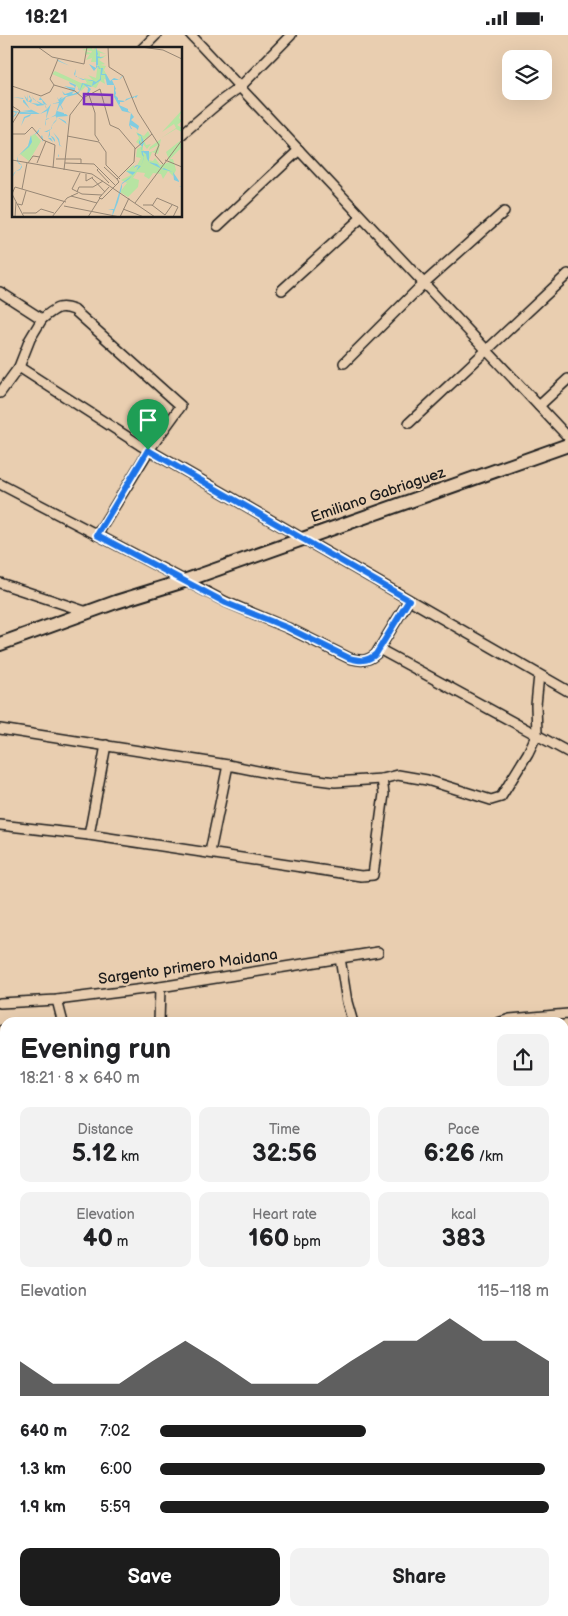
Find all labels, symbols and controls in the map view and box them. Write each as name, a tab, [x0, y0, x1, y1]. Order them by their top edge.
text: 18:21	[25, 6, 68, 29]
inset map	[12, 47, 182, 217]
map controls	[502, 50, 552, 100]
button: layers	[502, 50, 552, 100]
pin	[127, 399, 169, 450]
icon: arrive	[134, 406, 162, 434]
street label: Emiliano Gabriaguez	[308, 463, 448, 527]
street label: Sargento primero Maidana	[97, 945, 279, 989]
text: Evening run	[20, 1033, 171, 1066]
button: share	[497, 1034, 549, 1086]
text: 18:21 · 8 × 640 m	[20, 1069, 140, 1088]
text: Distance	[78, 1121, 133, 1138]
text: Time	[269, 1121, 300, 1138]
text: Pace	[448, 1121, 479, 1138]
text: 5.12	[72, 1138, 117, 1169]
text: 32:56	[252, 1138, 317, 1169]
text: 6:26	[424, 1138, 475, 1169]
text: km	[117, 1148, 139, 1165]
text: /km	[475, 1148, 503, 1165]
text: Elevation	[76, 1206, 135, 1223]
text: Heart rate	[252, 1206, 317, 1223]
text: kcal	[451, 1206, 476, 1223]
text: 40	[83, 1223, 113, 1254]
text: 160	[248, 1223, 289, 1254]
text: 383	[441, 1223, 486, 1254]
text: m	[113, 1233, 128, 1250]
text: bpm	[289, 1233, 321, 1250]
text: Elevation	[20, 1282, 87, 1301]
text: 115–118 m	[478, 1282, 549, 1301]
text: 640 m	[20, 1422, 67, 1441]
text: 7:02	[100, 1422, 130, 1441]
text: 1.3 km	[20, 1460, 66, 1479]
text: 6:00	[100, 1460, 132, 1479]
text: 1.9 km	[20, 1498, 66, 1517]
text: 5:59	[100, 1498, 131, 1517]
button: Save	[20, 1548, 280, 1606]
button: Share	[290, 1548, 549, 1606]

